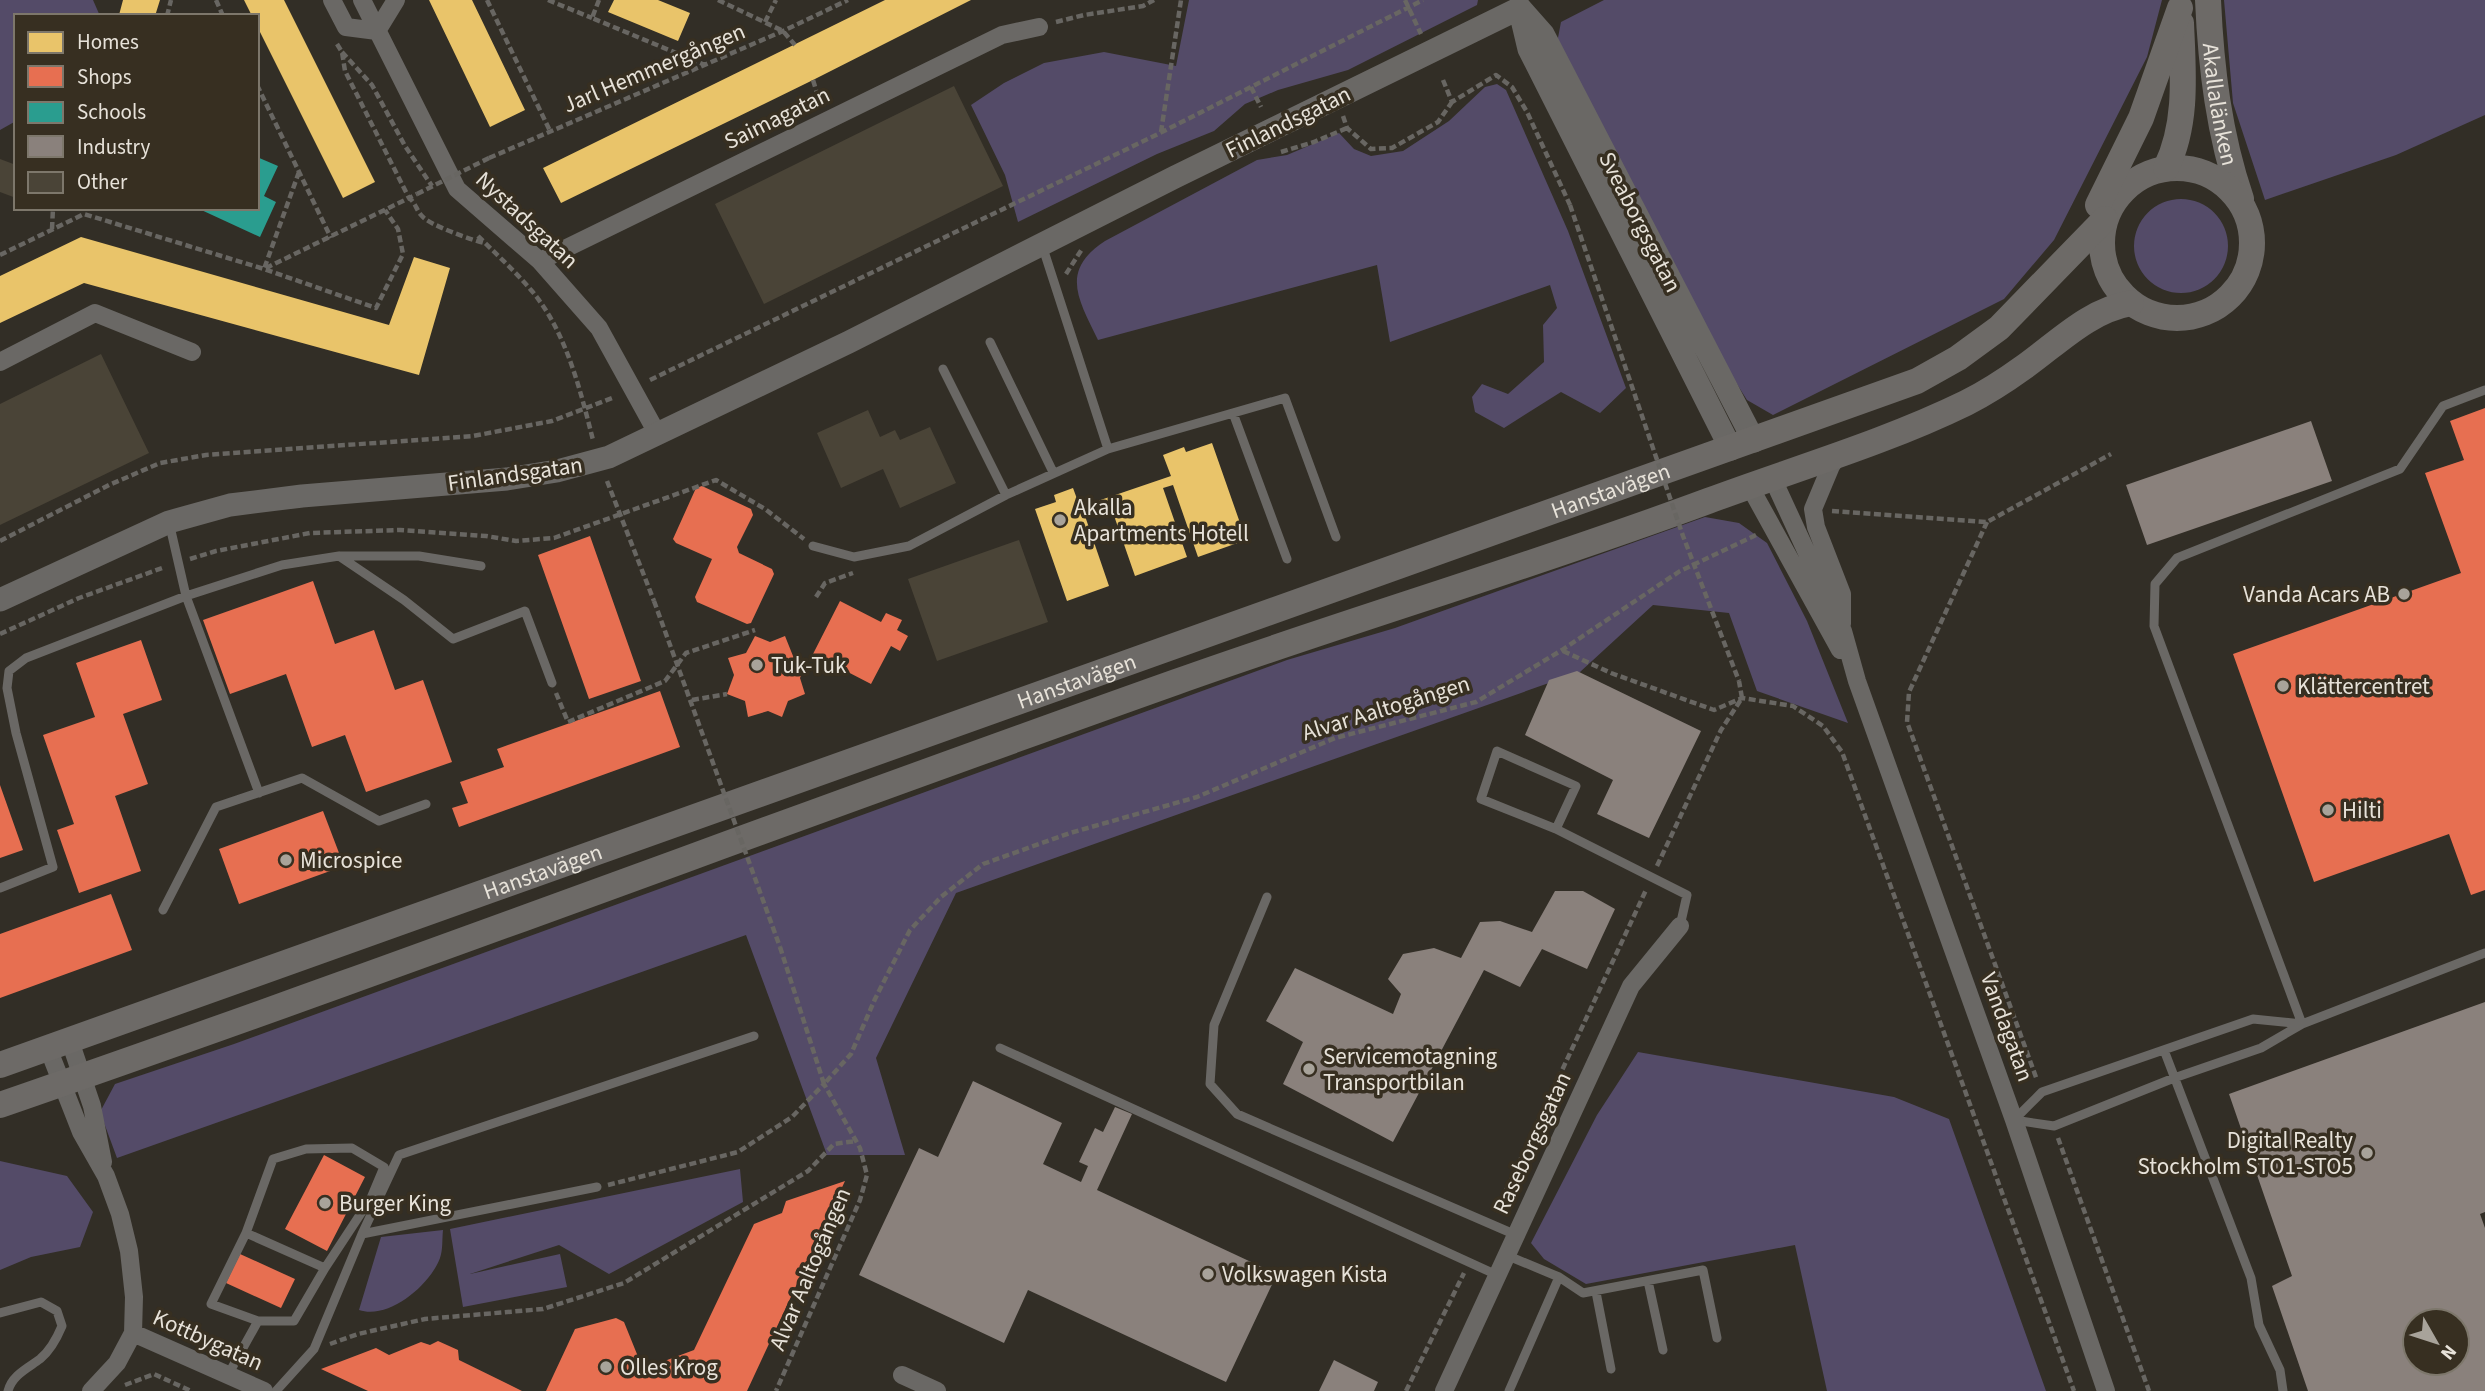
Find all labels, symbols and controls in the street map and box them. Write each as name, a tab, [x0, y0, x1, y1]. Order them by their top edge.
legend	[14, 14, 259, 210]
street label: Jarl Hemmergången	[558, 15, 750, 121]
text: Homes	[77, 27, 139, 57]
street label: Akallalänken	[2194, 42, 2247, 169]
text: Shops	[77, 62, 132, 92]
street label: Finlandsgatan	[1220, 77, 1356, 167]
street label: Saimagatan	[718, 78, 836, 158]
text: Schools	[77, 97, 146, 127]
text: Industry	[77, 132, 150, 162]
street label: Sveaborgsgatan	[1590, 146, 1690, 298]
street label: Nystadsgatan	[468, 164, 586, 276]
text: Other	[77, 167, 128, 197]
street label: Finlandsgatan	[445, 448, 585, 500]
street label: Hanstavägen	[1546, 454, 1675, 527]
place label: Akalla Apartments Hotell	[1074, 491, 1249, 550]
marker: Akalla Apartments Hotell	[1052, 512, 1068, 528]
place label: Vanda Acars AB	[2243, 578, 2390, 611]
marker: Vanda Acars AB	[2396, 586, 2412, 602]
street label: Hanstavägen	[1012, 644, 1141, 717]
place label: Tuk-Tuk	[771, 649, 847, 682]
marker: Tuk-Tuk	[749, 657, 765, 673]
street label: Alvar Aaltogången	[1298, 667, 1474, 749]
place label: Klättercentret	[2297, 670, 2430, 703]
marker: Klättercentret	[2275, 678, 2291, 694]
place label: Hilti	[2342, 794, 2382, 827]
marker: Hilti	[2320, 802, 2336, 818]
street label: Hanstavägen	[478, 835, 607, 908]
place label: Microspice	[300, 844, 403, 877]
marker: Microspice	[278, 852, 294, 868]
street label: Vandagatan	[1972, 968, 2042, 1086]
place label: Servicemotagning Transportbilan	[1323, 1040, 1497, 1099]
marker: Servicemotagning Transportbilan	[1301, 1061, 1317, 1077]
street label: Raseborgsgatan	[1485, 1066, 1579, 1220]
place label: Digital Realty Stockholm STO1-STO5	[2138, 1124, 2353, 1183]
marker: Digital Realty Stockholm STO1-STO5	[2359, 1145, 2375, 1161]
street label: Alvar Aaltogången	[761, 1183, 859, 1355]
place label: Burger King	[339, 1187, 452, 1220]
marker: Burger King	[317, 1195, 333, 1211]
place label: Volkswagen Kista	[1222, 1258, 1388, 1291]
marker: Volkswagen Kista	[1200, 1266, 1216, 1282]
street label: Kottbygatan	[148, 1301, 268, 1379]
north arrow	[2401, 1307, 2471, 1377]
text: N	[2434, 1338, 2463, 1365]
place label: Olles Krog	[620, 1351, 718, 1384]
marker: Olles Krog	[598, 1359, 614, 1375]

